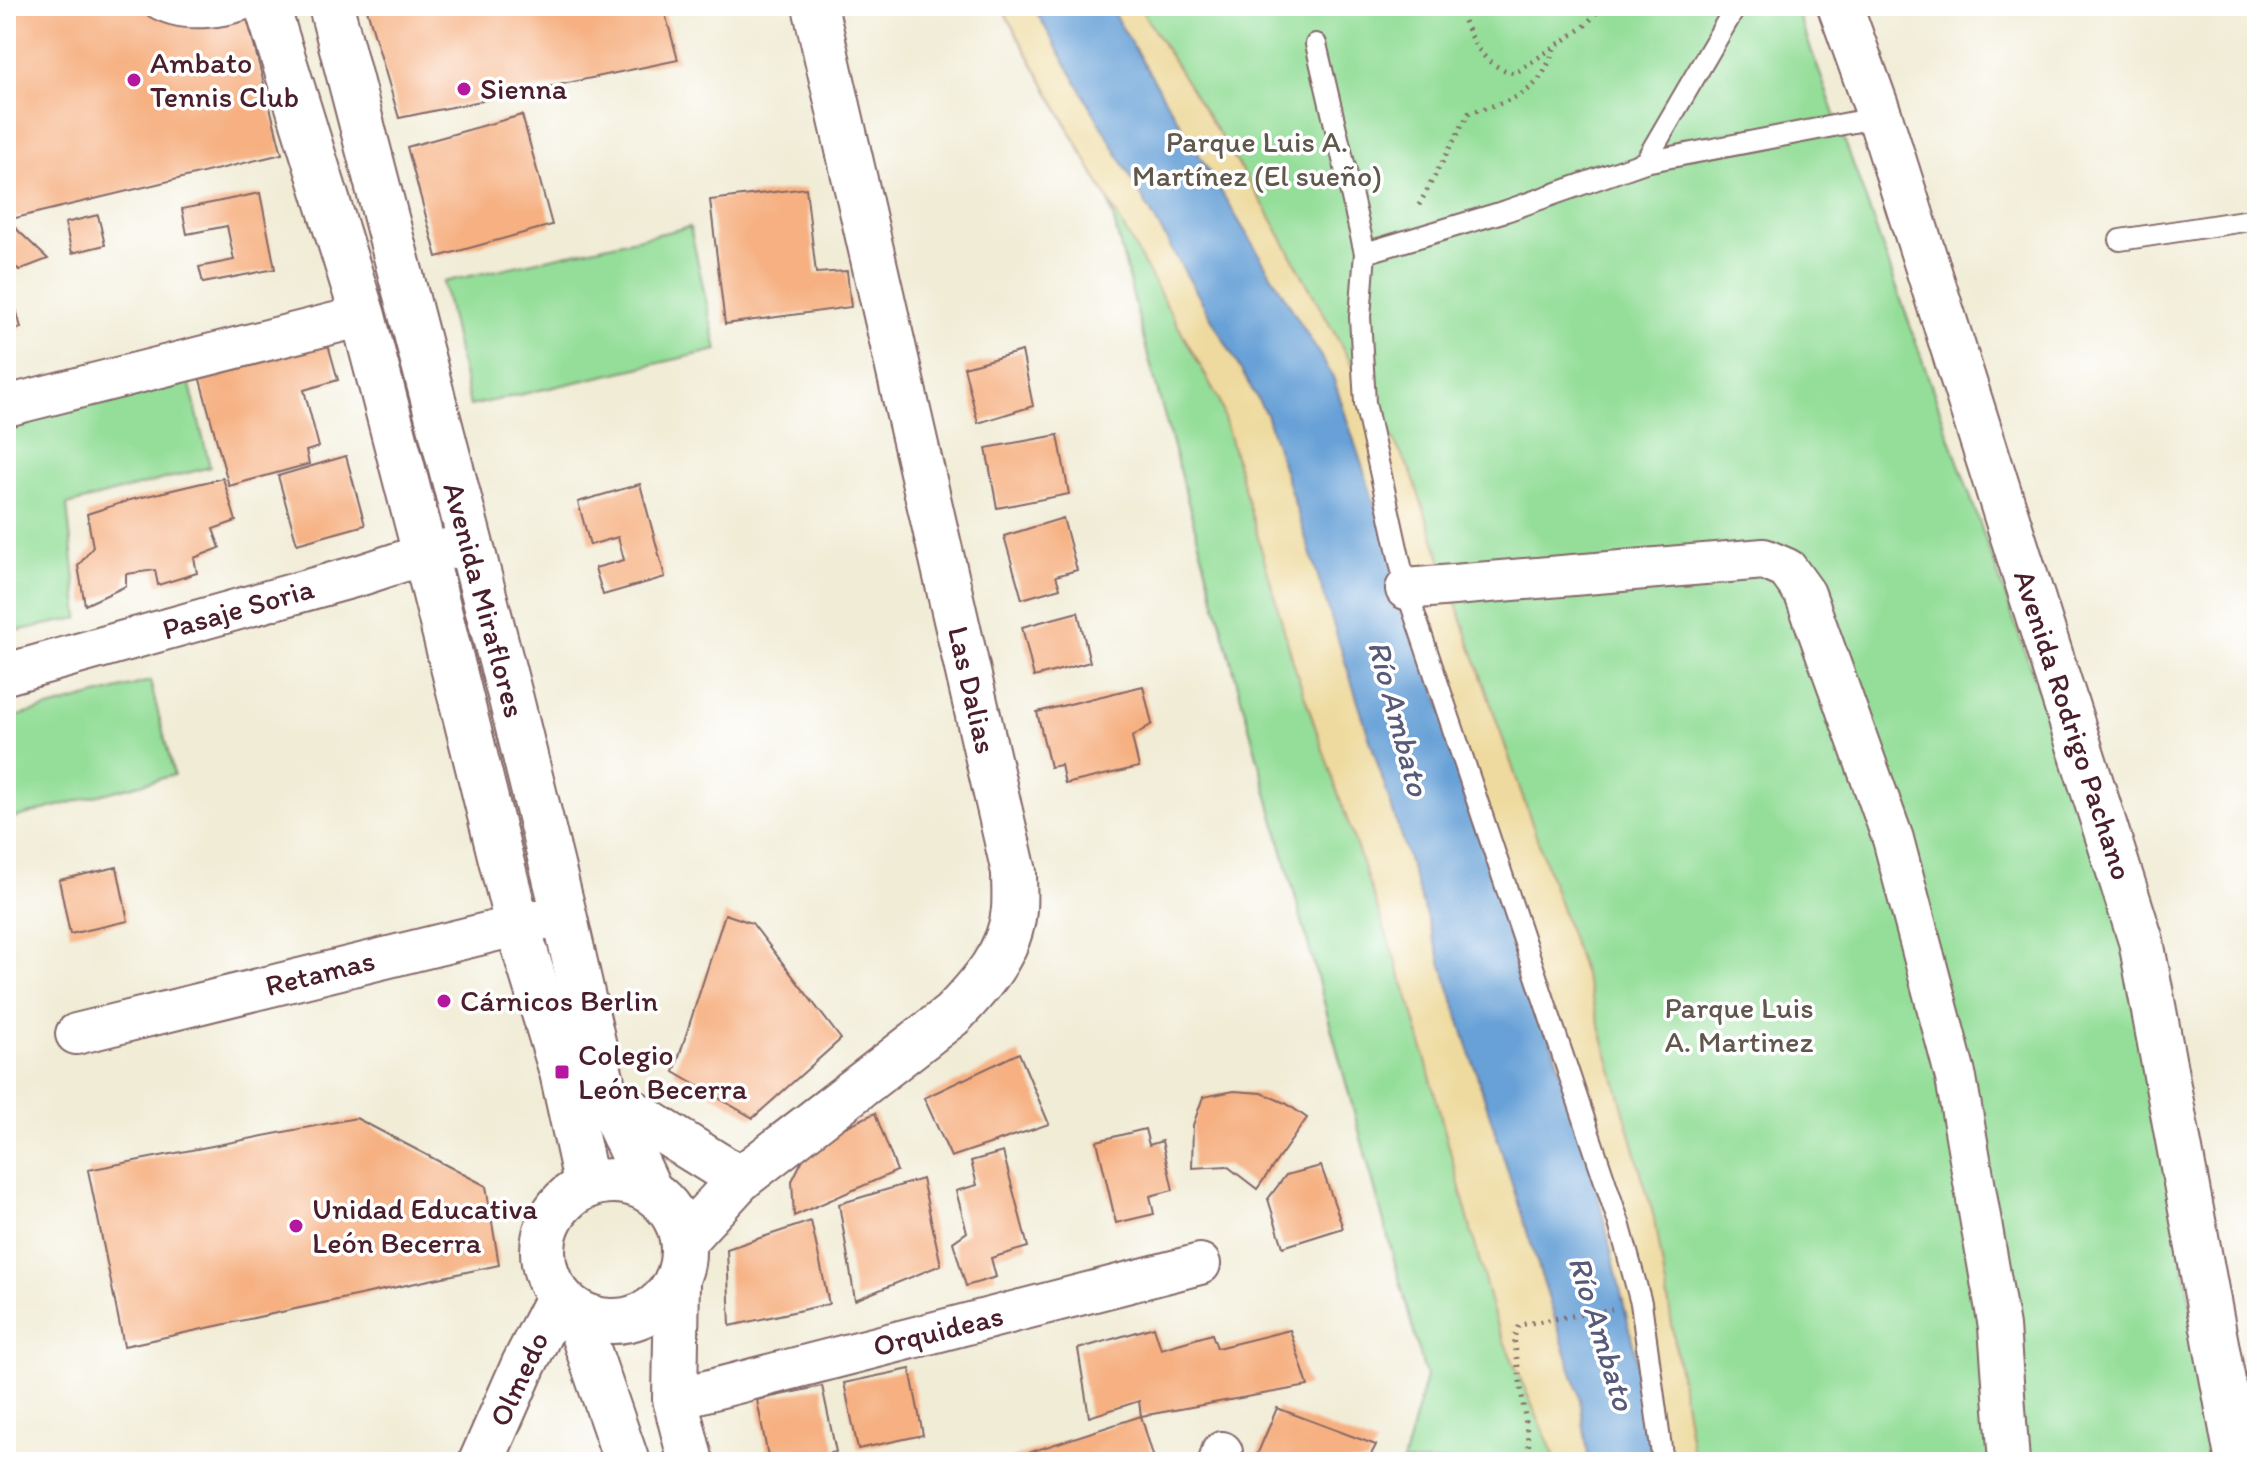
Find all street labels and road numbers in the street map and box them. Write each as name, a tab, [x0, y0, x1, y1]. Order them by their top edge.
street label: Avenida Miraflores	[435, 478, 534, 721]
street label: Avenida Rodrigo Pachano	[2006, 565, 2141, 885]
street label: Pasaje Soria	[158, 569, 318, 648]
street label: Las Dalias	[940, 622, 1005, 757]
street label: Retamas	[261, 941, 378, 1004]
street label: Orquideas	[869, 1296, 1007, 1365]
street label: Olmedo	[481, 1326, 557, 1432]

